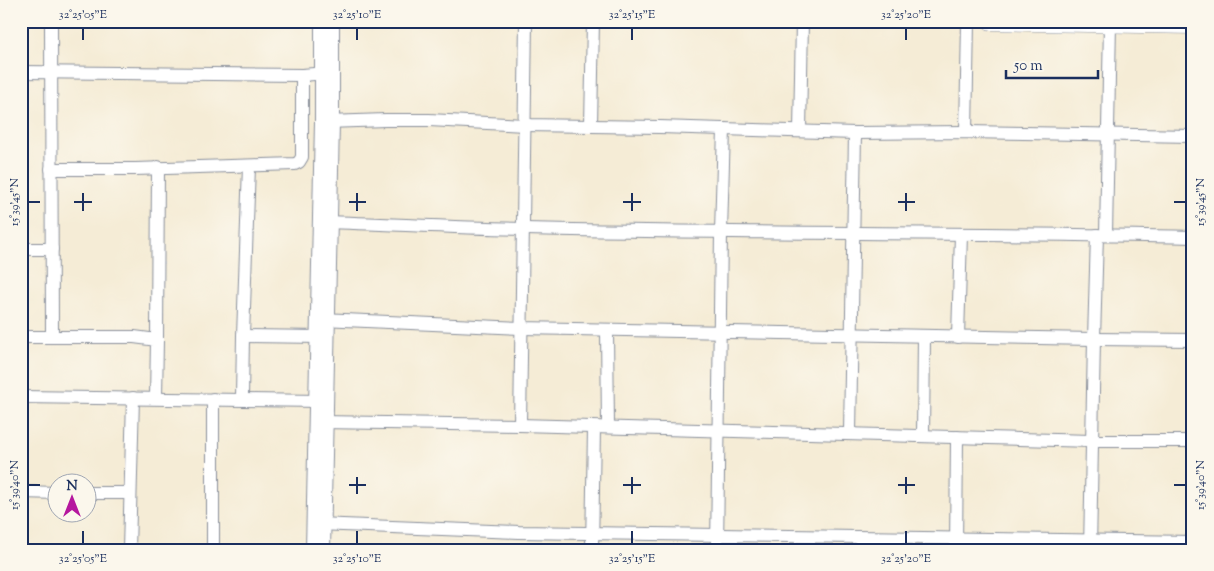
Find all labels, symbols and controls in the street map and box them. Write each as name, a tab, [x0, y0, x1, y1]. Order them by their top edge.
text: 32°25'05"E	[59, 6, 108, 24]
text: 32°25'10"E	[333, 6, 382, 24]
text: 32°25'15"E	[609, 6, 656, 24]
text: 32°25'20"E	[881, 6, 932, 24]
scale bar	[1006, 48, 1099, 80]
text: 50 m	[1013, 56, 1043, 77]
text: 15°39'45"N	[6, 177, 24, 226]
text: 15°39'45"N	[1192, 177, 1210, 226]
text: 15°39'40"N	[6, 459, 24, 510]
text: 15°39'40"N	[1192, 459, 1210, 510]
north arrow	[48, 474, 98, 524]
text: N	[66, 477, 78, 497]
text: 32°25'05"E	[59, 550, 108, 568]
text: 32°25'10"E	[333, 550, 382, 568]
text: 32°25'15"E	[609, 550, 656, 568]
text: 32°25'20"E	[881, 550, 932, 568]

